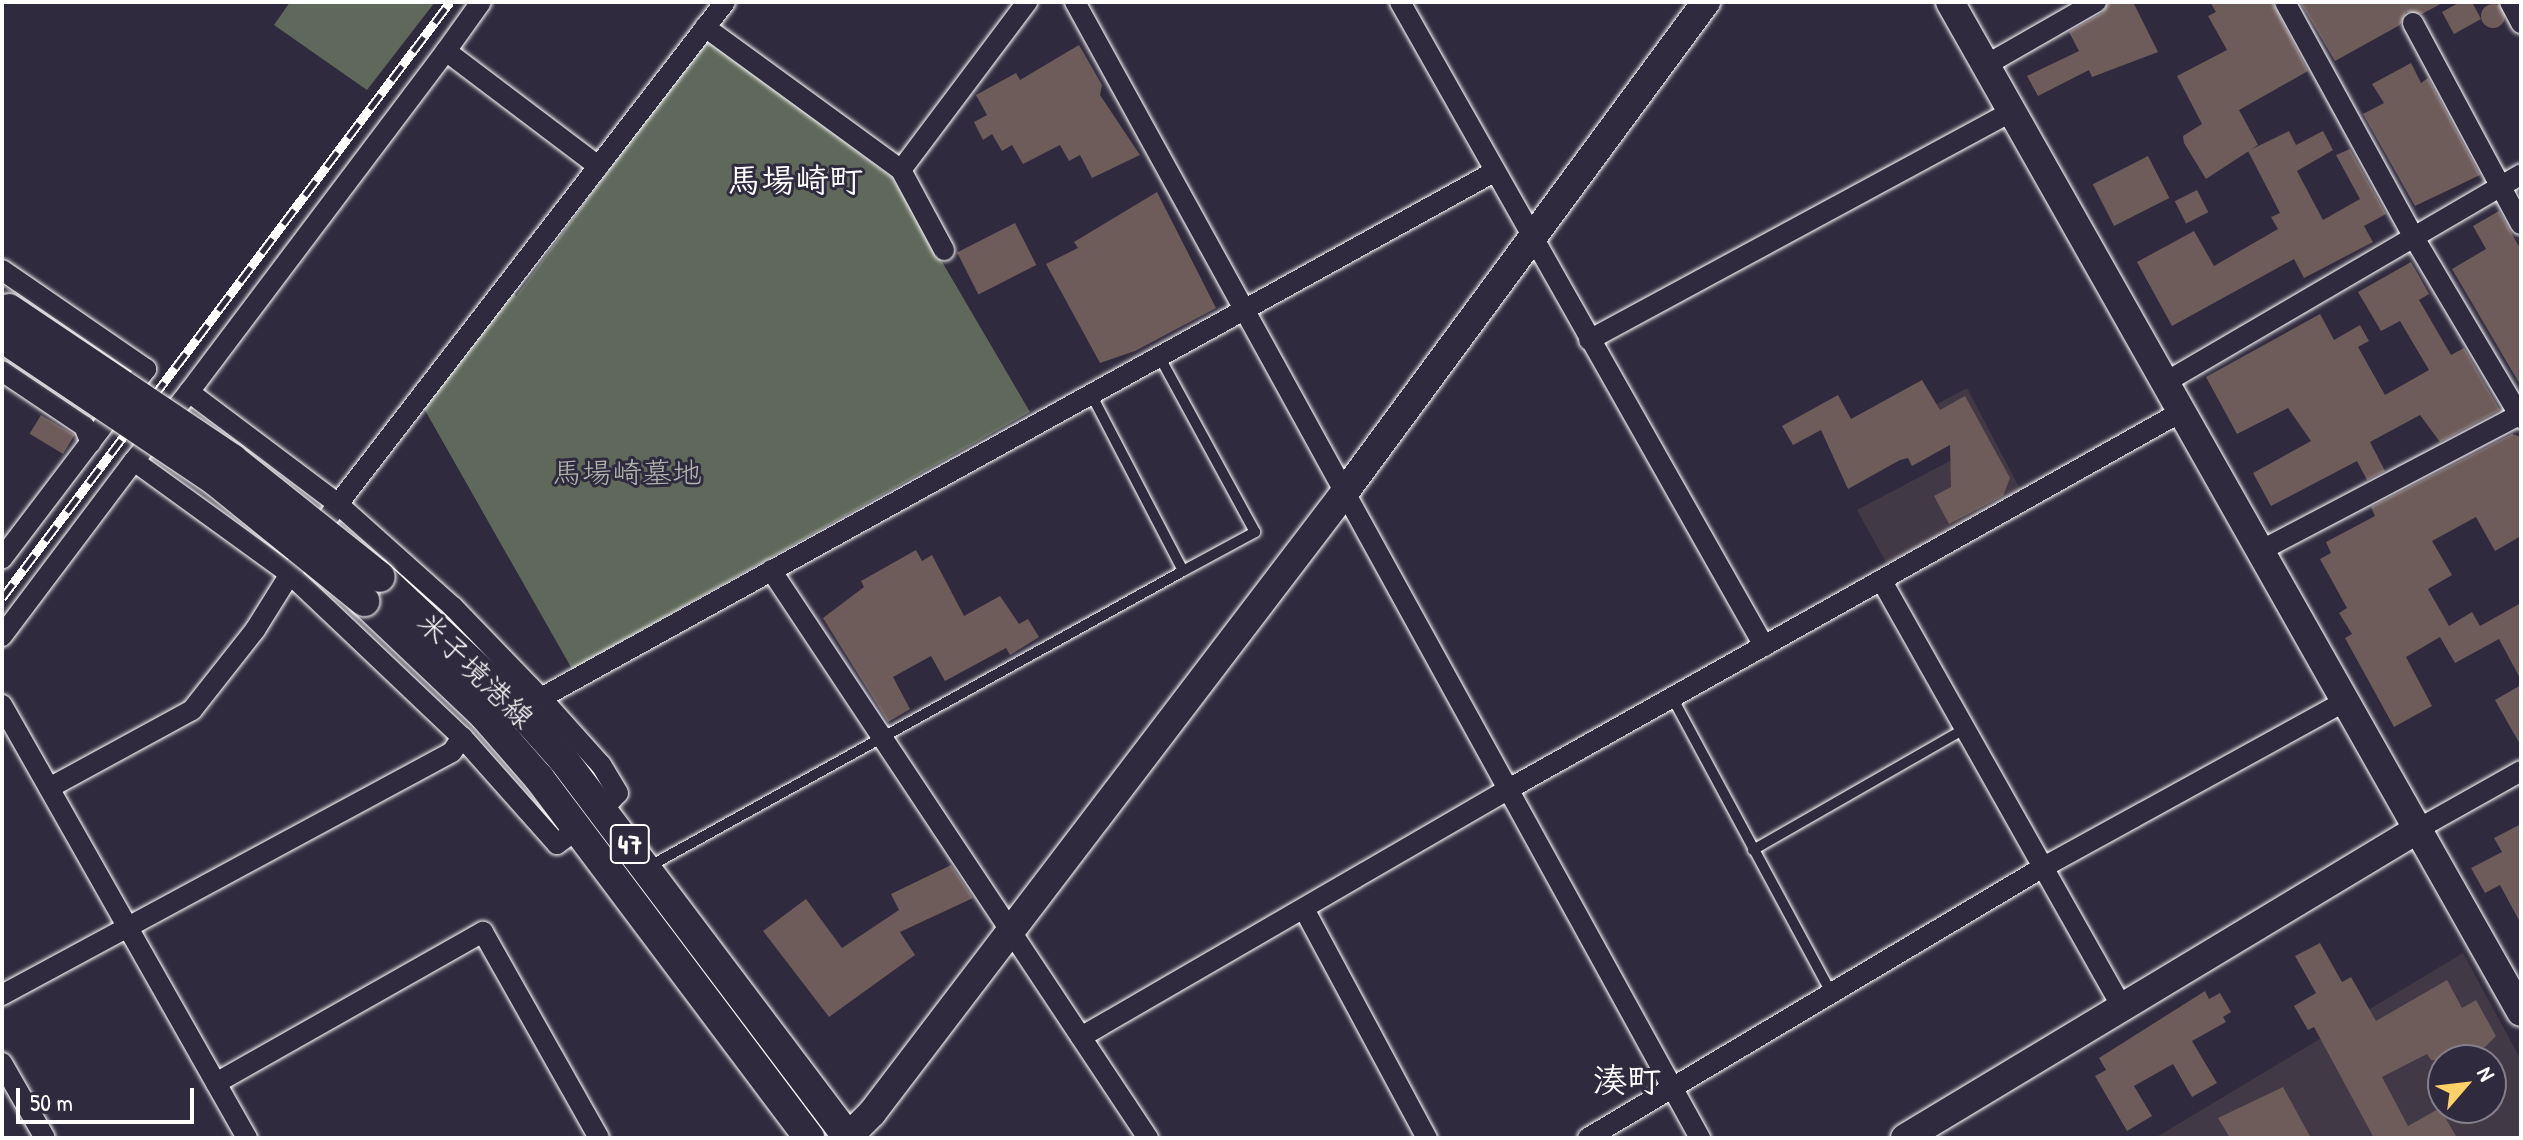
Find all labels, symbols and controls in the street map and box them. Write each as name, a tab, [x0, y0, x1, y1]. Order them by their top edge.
district label: 馬場崎町	[727, 161, 863, 201]
park label: 馬場崎墓地	[552, 454, 702, 490]
street label: 米子境港線	[410, 604, 542, 736]
road number: 47	[608, 820, 652, 868]
north arrow	[2427, 1044, 2507, 1124]
district label: 湊町	[1593, 1061, 1661, 1101]
text: N	[2470, 1061, 2502, 1086]
scale bar	[20, 1072, 198, 1122]
text: 50 m	[30, 1086, 73, 1118]

